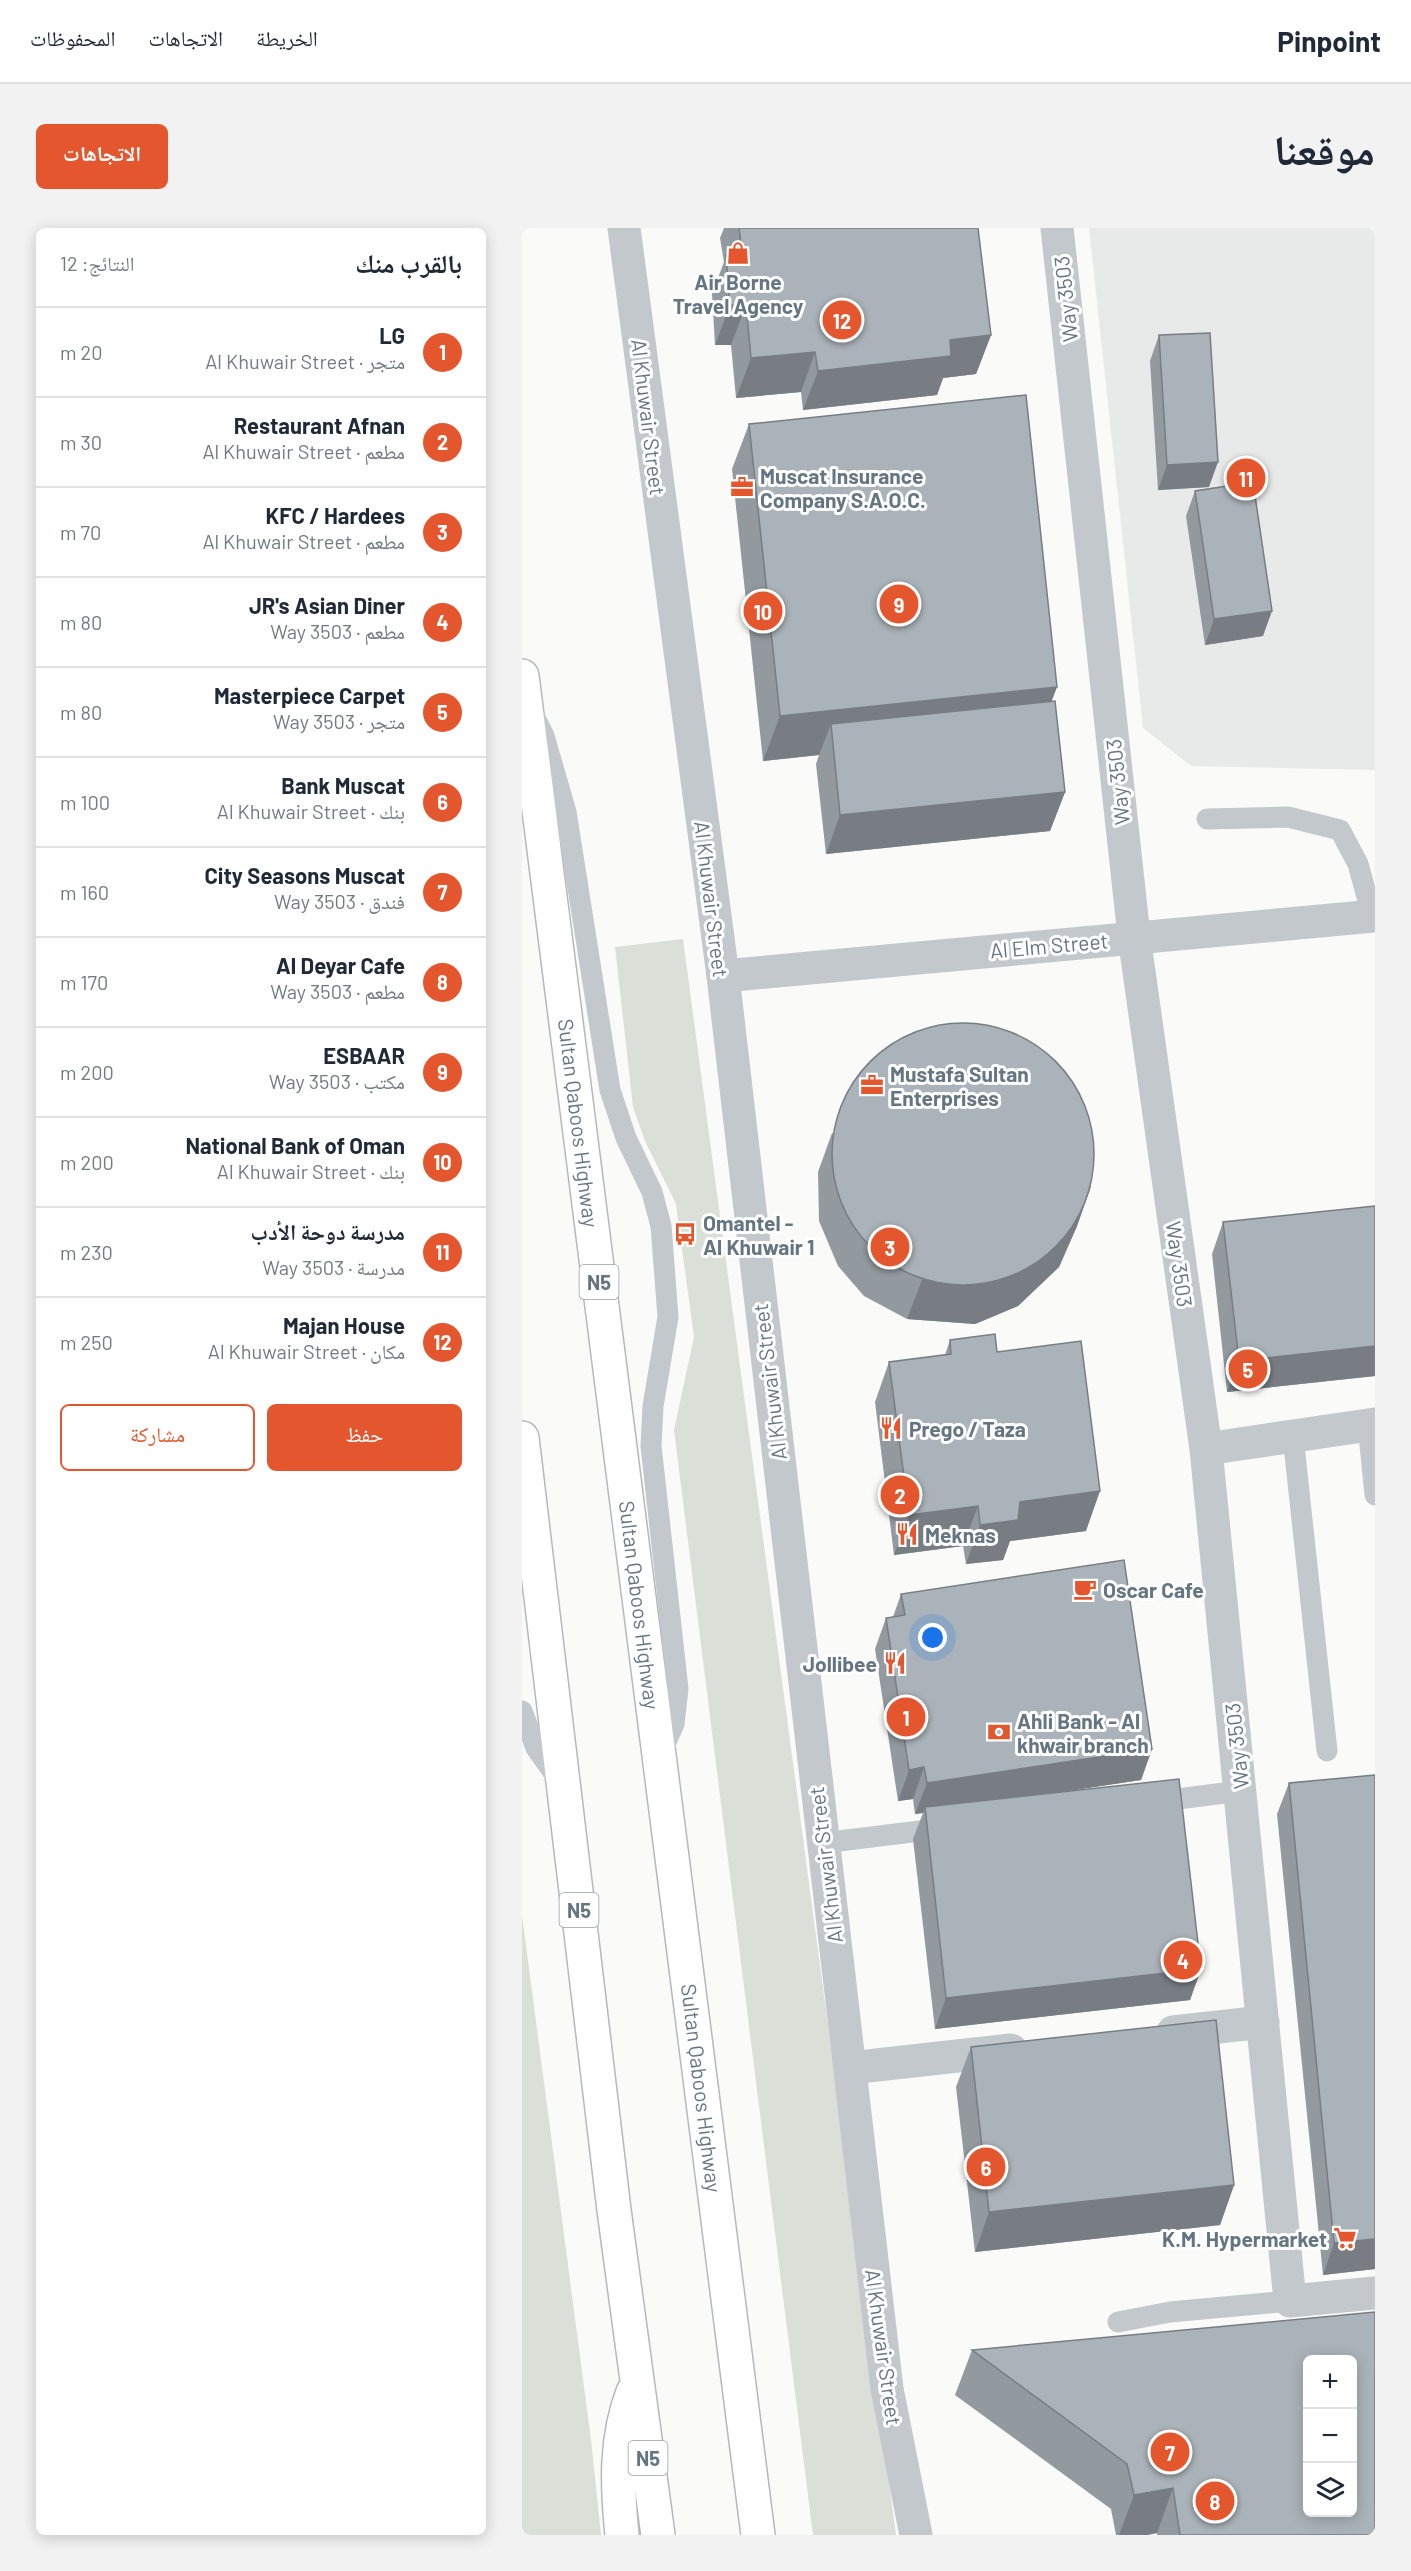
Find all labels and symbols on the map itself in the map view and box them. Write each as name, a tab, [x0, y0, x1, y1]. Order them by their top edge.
shop icon: Air Borne Travel Agency	[725, 240, 751, 266]
street label: Way 3503	[1048, 255, 1082, 343]
place label: Air Borne Travel Agency	[673, 269, 804, 318]
pin: 12	[822, 298, 862, 343]
street label: Al Khuwair Street	[627, 337, 671, 497]
pin: 11	[1226, 456, 1266, 500]
place label: Muscat Insurance Company S.A.O.C.	[760, 463, 926, 512]
office icon: Muscat Insurance Company S.A.O.C.	[729, 474, 755, 500]
pin: 9	[880, 582, 919, 626]
pin: 10	[744, 588, 782, 634]
street label: Way 3503	[1100, 738, 1134, 826]
street label: Al Khuwair Street	[690, 819, 734, 979]
street label: Al Elm Street	[989, 927, 1109, 963]
street label: Sultan Qaboos Highway	[554, 1017, 604, 1229]
place label: Mustafa Sultan Enterprises	[890, 1061, 1029, 1110]
office icon: Mustafa Sultan Enterprises	[859, 1072, 885, 1098]
place label: Omantel - Al Khuwair 1	[703, 1210, 815, 1259]
street label: Way 3503	[1162, 1220, 1198, 1308]
bus stop icon: Omantel - Al Khuwair 1	[672, 1221, 698, 1247]
pin: 3	[870, 1224, 910, 1270]
road number: N5	[580, 1265, 619, 1299]
street label: Al Khuwair Street	[747, 1302, 791, 1462]
pin: 5	[1228, 1346, 1268, 1392]
restaurant icon: Prego / Taza	[878, 1415, 904, 1441]
place label: Prego / Taza	[909, 1416, 1026, 1441]
pin: 2	[880, 1472, 920, 1518]
street label: Sultan Qaboos Highway	[615, 1499, 665, 1711]
restaurant icon: Meknas	[894, 1521, 920, 1547]
place label: Meknas	[925, 1522, 996, 1547]
cafe icon: Oscar Cafe	[1072, 1576, 1098, 1602]
place label: Oscar Cafe	[1103, 1577, 1204, 1602]
your location	[918, 1623, 947, 1652]
restaurant icon: Jollibee	[882, 1650, 908, 1676]
place label: Jollibee	[803, 1651, 877, 1676]
pin: 1	[886, 1694, 926, 1740]
street label: Way 3503	[1219, 1702, 1253, 1790]
place label: Ahli Bank - Al khwair branch	[1017, 1708, 1149, 1757]
bank icon: Ahli Bank - Al khwair branch	[986, 1719, 1012, 1745]
street label: Al Khuwair Street	[803, 1785, 847, 1945]
road number: N5	[560, 1893, 598, 1927]
pin: 4	[1164, 1938, 1202, 1982]
street label: Sultan Qaboos Highway	[677, 1982, 727, 2194]
pin: 6	[966, 2144, 1006, 2190]
supermarket icon: K.M. Hypermarket	[1332, 2225, 1358, 2251]
place label: K.M. Hypermarket	[1162, 2226, 1327, 2251]
street label: Al Khuwair Street	[861, 2267, 907, 2427]
pin: 7	[1150, 2430, 1190, 2474]
road number: N5	[628, 2441, 668, 2475]
pin: 8	[1196, 2478, 1234, 2524]

